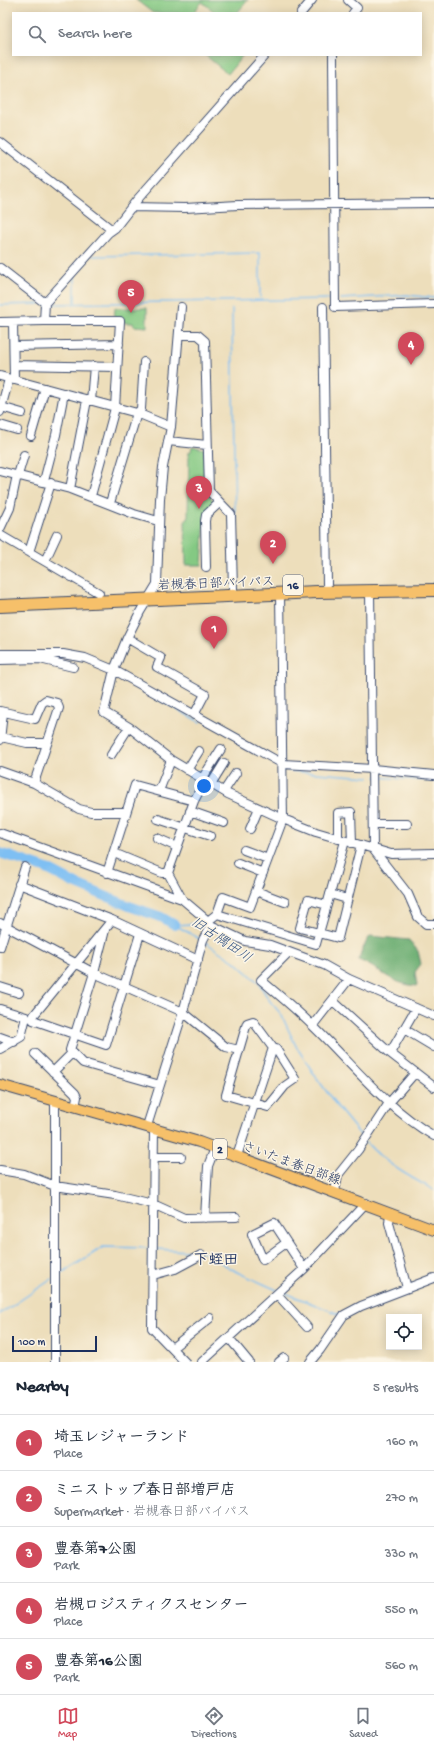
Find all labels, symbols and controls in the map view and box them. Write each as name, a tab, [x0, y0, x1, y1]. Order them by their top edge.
search box	[12, 12, 422, 56]
icon: search	[26, 23, 48, 45]
text: Search here	[58, 25, 132, 43]
pin: 5	[118, 280, 144, 313]
pin: 4	[398, 332, 424, 365]
pin: 3	[186, 476, 212, 509]
pin: 2	[260, 531, 286, 564]
street label: 岩槻春日部バイパス	[157, 574, 275, 594]
road number: 16	[283, 575, 303, 595]
pin: 1	[201, 616, 227, 649]
your location	[194, 776, 214, 796]
water label: 旧古隅田川	[187, 914, 255, 968]
road number: 2	[213, 1139, 227, 1159]
street label: さいたま春日部線	[240, 1139, 344, 1189]
district label: 下蛭田	[193, 1252, 239, 1270]
map controls	[386, 1314, 422, 1350]
button: locate	[386, 1314, 422, 1350]
scale bar	[12, 1334, 97, 1353]
text: 100 m	[18, 1337, 45, 1349]
text: Nearby	[16, 1378, 69, 1398]
text: 5 results	[373, 1381, 418, 1396]
text: 埼玉レジャーランド	[54, 1429, 189, 1447]
text: 1	[26, 1435, 32, 1450]
text: 160 m	[386, 1435, 418, 1450]
text: Place	[54, 1447, 82, 1462]
text: ミニストップ春日部増戸店	[54, 1482, 236, 1500]
text: 2	[26, 1491, 32, 1506]
text: 270 m	[385, 1491, 418, 1506]
text: Supermarket · 岩槻春日部バイパス	[54, 1505, 250, 1520]
text: 豊春第7公園	[54, 1541, 137, 1559]
text: 3	[26, 1547, 32, 1562]
text: 330 m	[385, 1547, 418, 1562]
text: Park	[54, 1559, 79, 1574]
text: 岩槻ロジスティクスセンター	[54, 1597, 248, 1615]
text: 4	[26, 1603, 32, 1618]
text: 550 m	[385, 1603, 418, 1618]
text: Place	[54, 1615, 82, 1630]
text: 豊春第16公園	[54, 1653, 143, 1671]
text: 5	[26, 1659, 32, 1674]
text: 560 m	[385, 1659, 418, 1674]
text: Park	[54, 1671, 79, 1686]
tab: Map	[57, 1705, 79, 1741]
tab: Directions	[192, 1705, 236, 1741]
tab: Saved	[349, 1705, 377, 1741]

